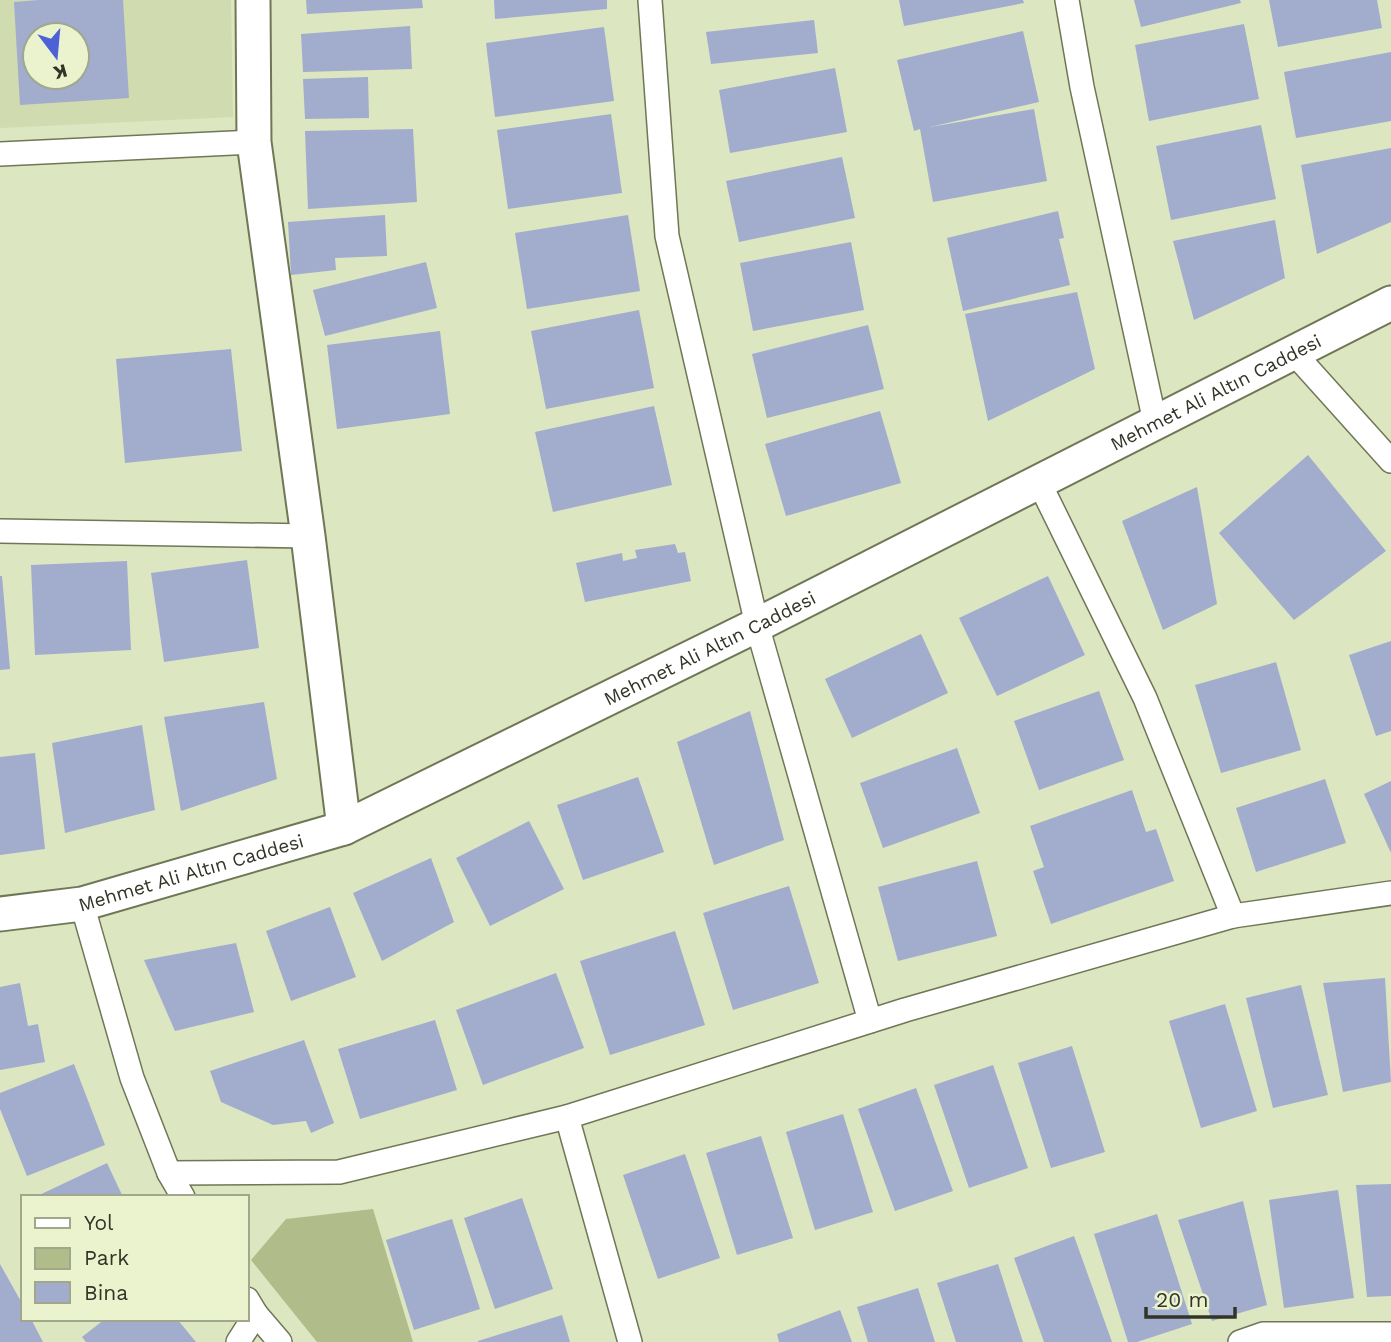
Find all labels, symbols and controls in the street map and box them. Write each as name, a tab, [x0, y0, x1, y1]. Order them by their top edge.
north arrow	[21, 21, 91, 91]
text: K	[51, 59, 70, 85]
street label: Mehmet Ali Altın Caddesi	[1107, 329, 1325, 456]
street label: Mehmet Ali Altın Caddesi	[600, 586, 820, 710]
street label: Mehmet Ali Altın Caddesi	[76, 829, 306, 916]
legend	[21, 1195, 248, 1321]
text: Yol	[84, 1210, 114, 1235]
text: Park	[84, 1245, 129, 1270]
scale bar	[1146, 1276, 1235, 1320]
text: Bina	[84, 1280, 128, 1305]
text: 20 m	[1156, 1287, 1208, 1312]

